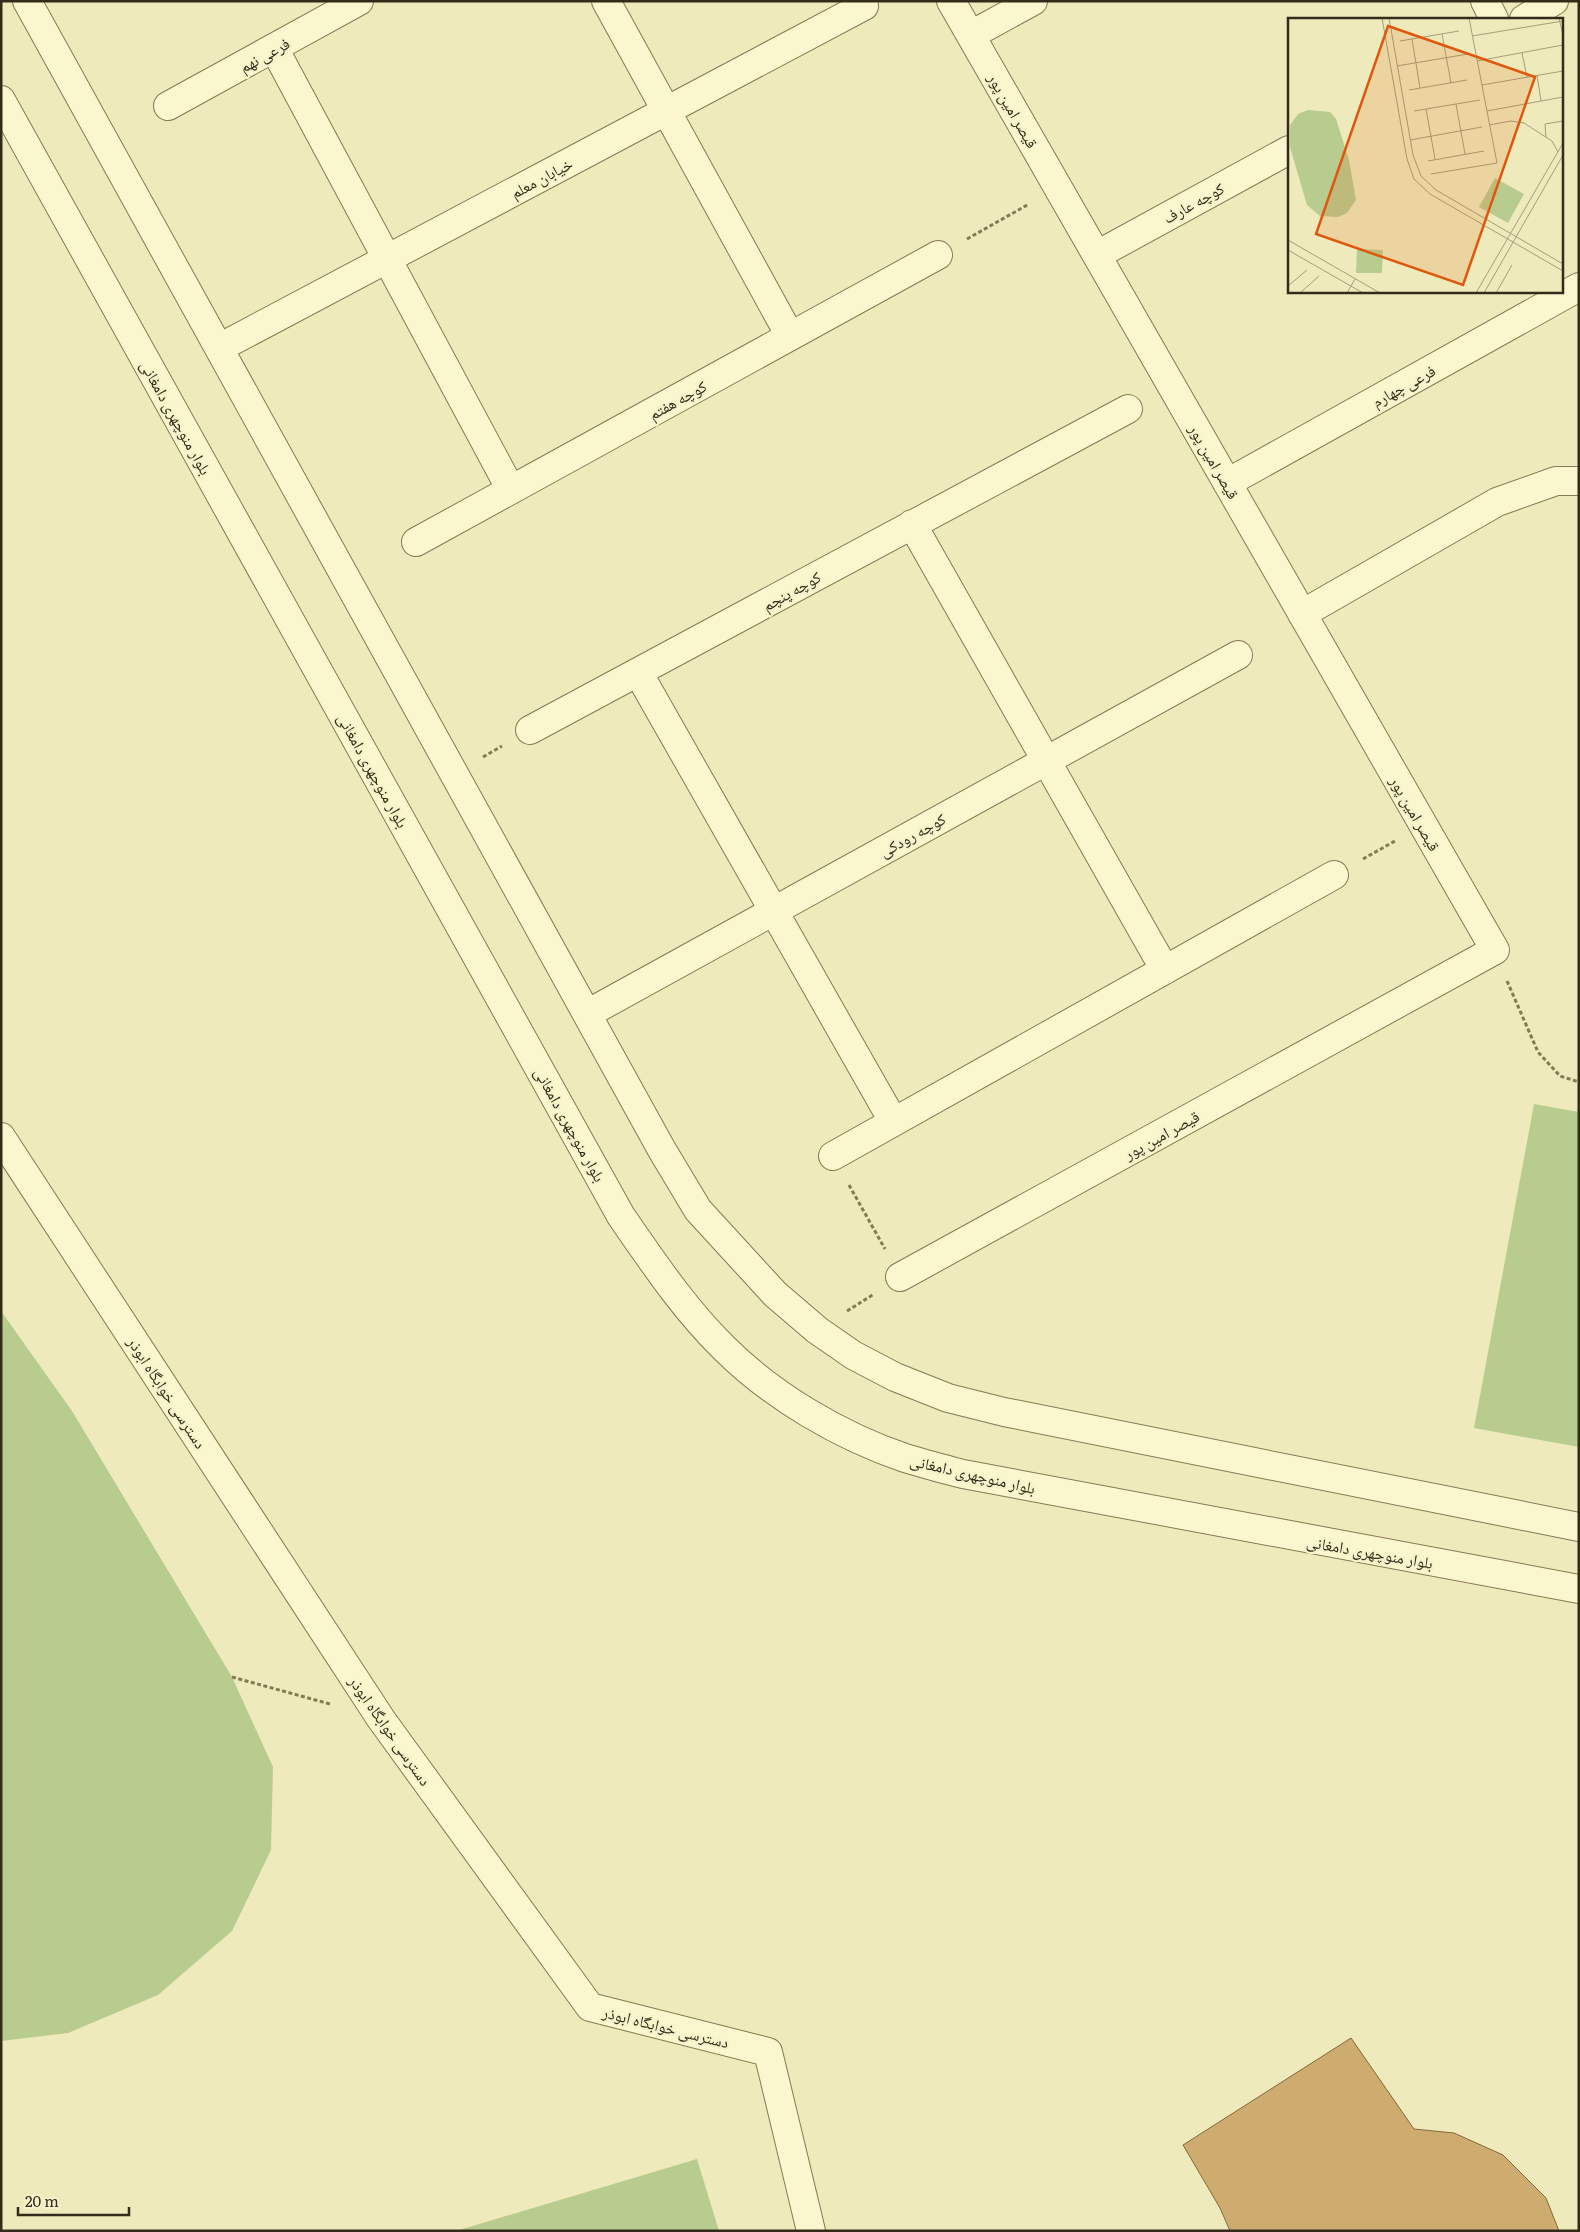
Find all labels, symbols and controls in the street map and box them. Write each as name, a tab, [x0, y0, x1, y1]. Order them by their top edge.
inset map	[1288, 18, 1562, 292]
street label: فرعی نهم	[234, 30, 294, 78]
street label: قیصر امین پور	[982, 67, 1045, 152]
street label: خیابان معلم	[506, 151, 576, 203]
street label: کوچه عارف	[1158, 175, 1228, 229]
street label: بلوار منوچهری دامغانی	[135, 355, 219, 479]
street label: فرعی چهارم	[1367, 358, 1439, 412]
street label: کوچه هفتم	[644, 373, 711, 425]
street label: قیصر امین پور	[1183, 418, 1246, 503]
street label: کوچه پنچم	[757, 564, 825, 616]
street label: بلوار منوچهری دامغانی	[332, 708, 416, 832]
street label: قیصر امین پور	[1384, 770, 1447, 855]
street label: کوچه رودکی	[874, 806, 950, 862]
street label: بلوار منوچهری دامغانی	[529, 1062, 613, 1186]
street label: قیصر امین پور	[1118, 1103, 1203, 1165]
street label: دسترسی خوابگاه ابوذر	[122, 1330, 213, 1453]
street label: بلوار منوچهری دامغانی	[908, 1447, 1038, 1499]
street label: بلوار منوچهری دامغانی	[1305, 1528, 1435, 1574]
street label: دسترسی خوابگاه ابوذر	[343, 1669, 438, 1790]
street label: دسترسی خوابگاه ابوذر	[599, 1998, 732, 2053]
scale bar	[18, 2184, 129, 2216]
text: 20 m	[25, 2189, 59, 2212]

